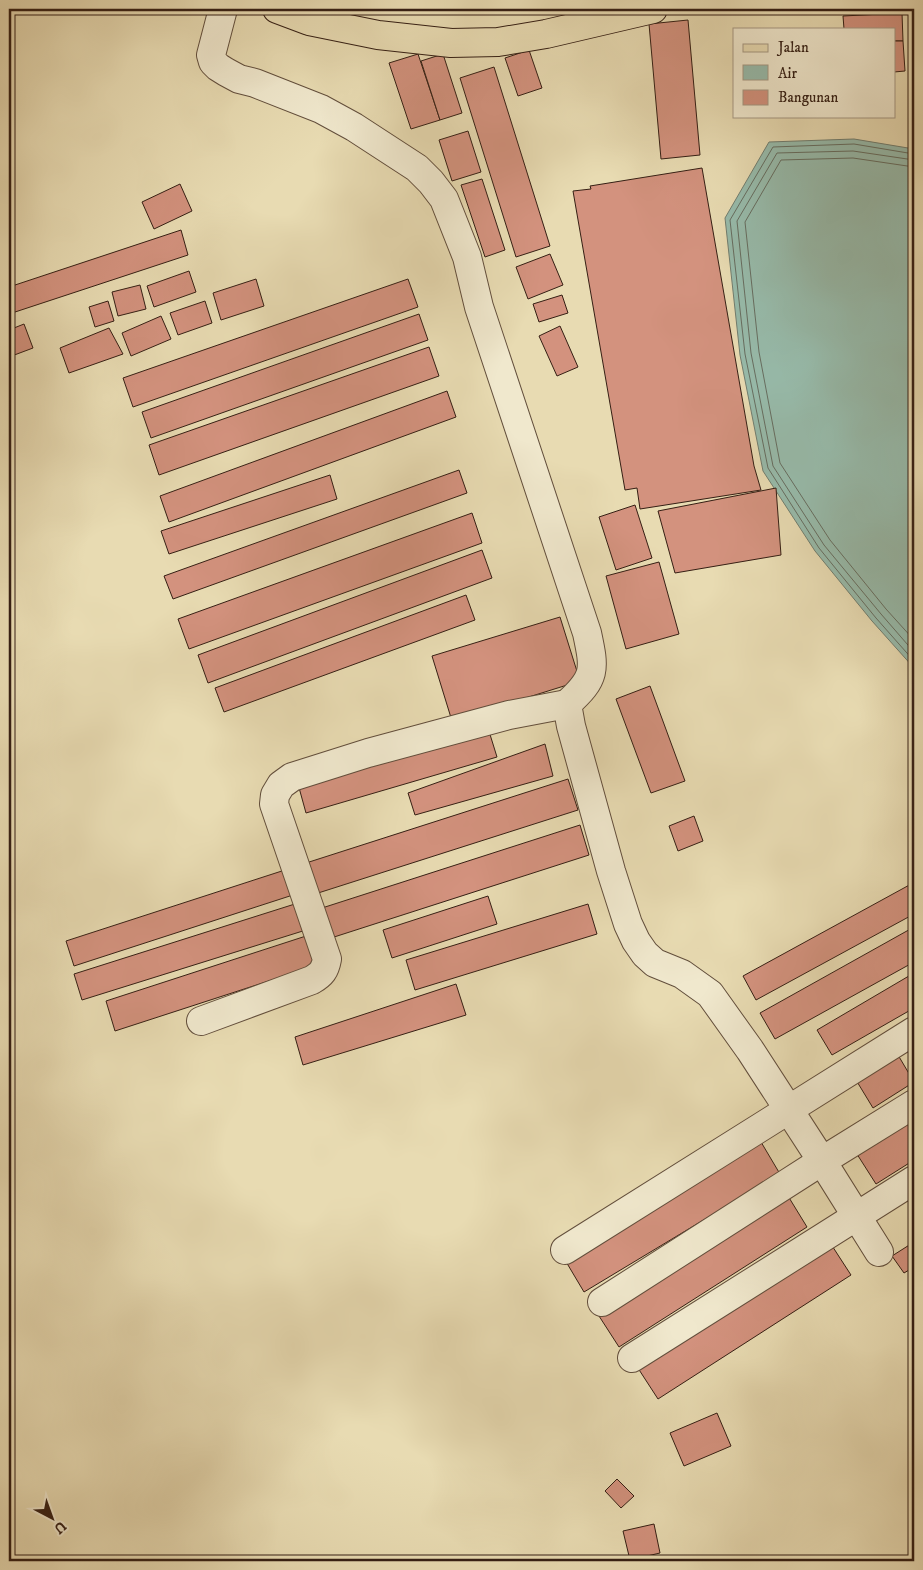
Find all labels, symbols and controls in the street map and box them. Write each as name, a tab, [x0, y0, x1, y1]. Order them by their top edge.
legend	[733, 28, 896, 118]
text: Jalan	[776, 38, 809, 57]
text: Air	[778, 64, 797, 83]
text: Bangunan	[778, 88, 838, 107]
north arrow	[28, 1492, 78, 1542]
text: U	[50, 1517, 70, 1538]

